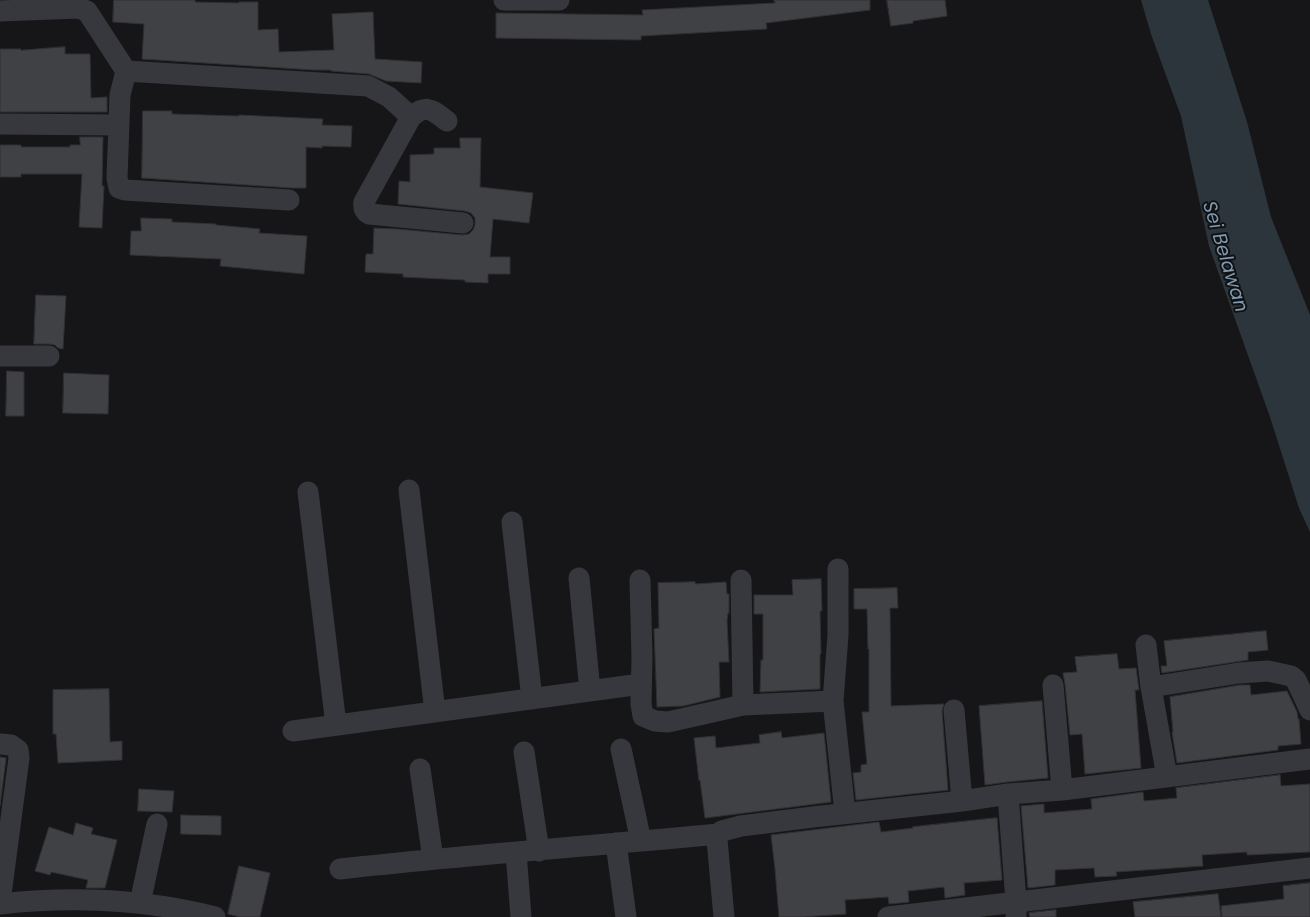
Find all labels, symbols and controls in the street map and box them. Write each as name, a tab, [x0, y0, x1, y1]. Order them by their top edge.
water label: Sei Belawan	[1196, 199, 1252, 315]

